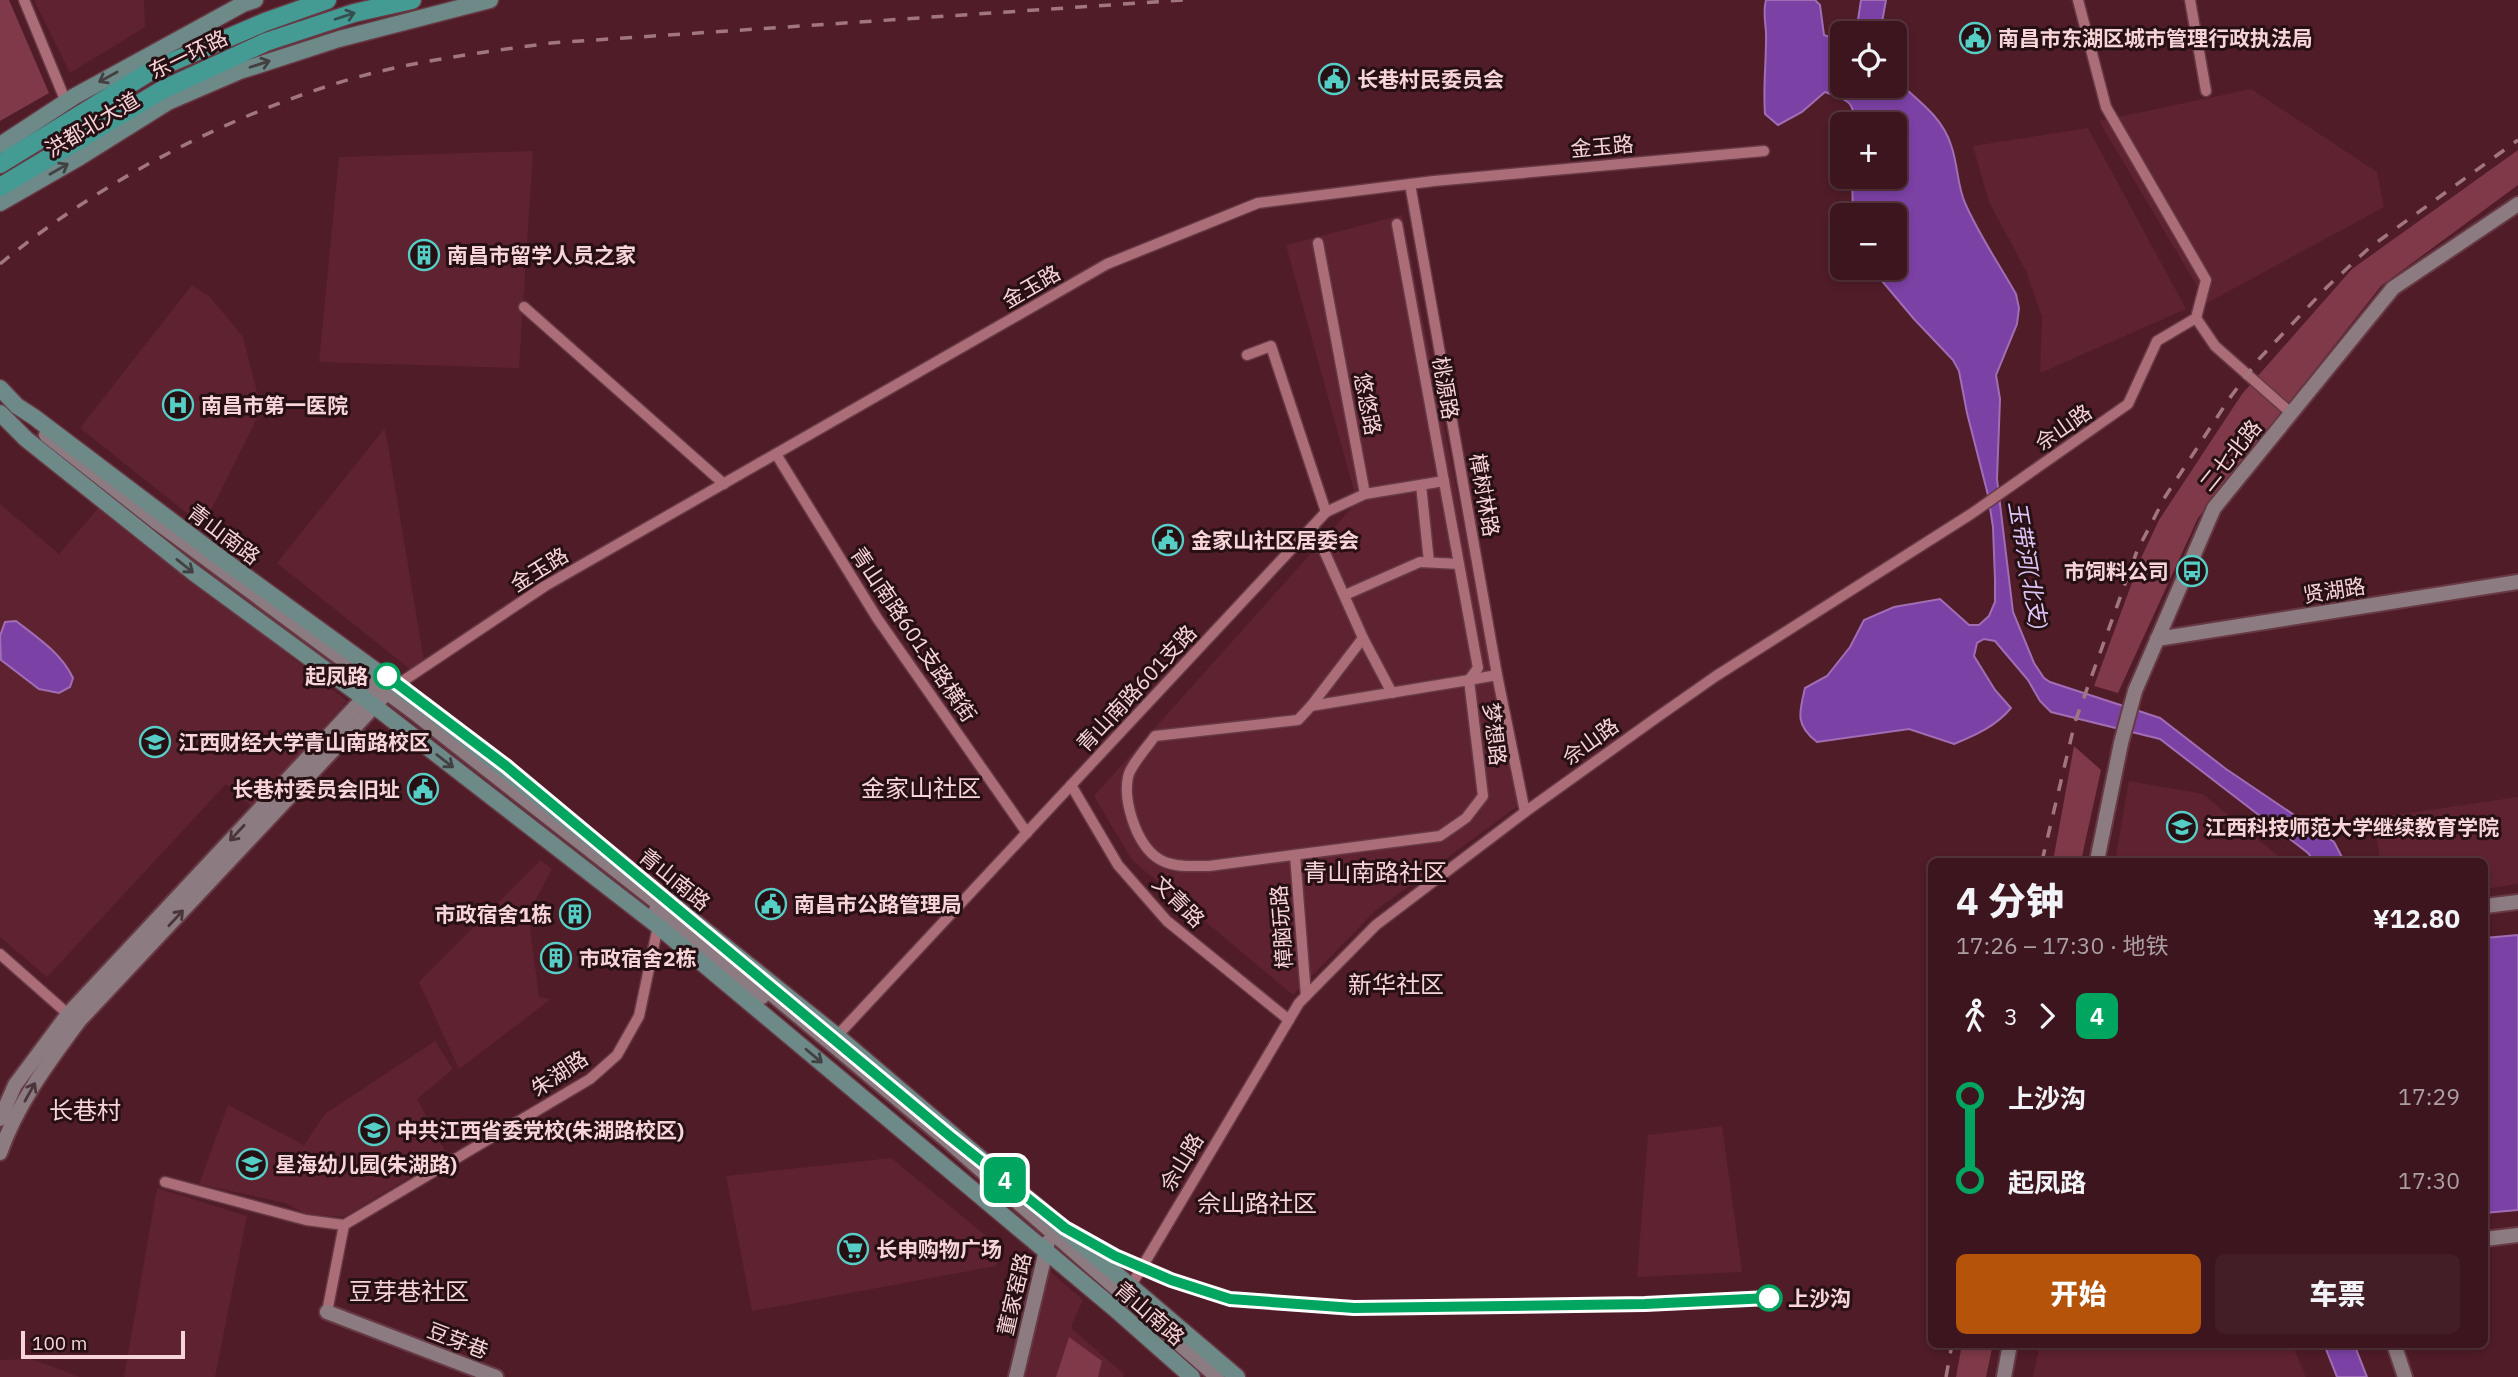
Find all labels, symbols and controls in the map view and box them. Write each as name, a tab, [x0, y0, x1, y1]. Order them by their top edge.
one-way arrow	[334, 9, 356, 22]
map controls	[1830, 21, 1907, 280]
button: locate	[1830, 21, 1907, 98]
public building icon: 南昌市东湖区城市管理行政执法局	[1958, 21, 1992, 55]
street label: 东一环路	[144, 23, 232, 85]
place label: 南昌市东湖区城市管理行政执法局	[1998, 24, 2313, 52]
one-way arrow	[249, 57, 271, 69]
public building icon: 长巷村民委员会	[1317, 62, 1351, 96]
place label: 长巷村民委员会	[1357, 65, 1504, 93]
one-way arrow	[98, 70, 118, 84]
street label: 洪都北大道	[40, 85, 144, 163]
button: +	[1830, 112, 1907, 189]
street label: 金玉路	[1569, 129, 1635, 163]
one-way arrow	[49, 162, 69, 176]
button: −	[1830, 203, 1907, 280]
building icon: 南昌市留学人员之家	[407, 238, 441, 272]
place label: 南昌市留学人员之家	[447, 241, 636, 269]
street label: 金玉路	[997, 258, 1065, 314]
street label: 桃源路	[1427, 355, 1465, 421]
street label: 悠悠路	[1348, 370, 1388, 438]
hospital icon: 南昌市第一医院	[161, 388, 195, 422]
place label: 南昌市第一医院	[201, 391, 348, 419]
street label: 佘山路	[2029, 397, 2097, 457]
street label: 二七北路	[2193, 414, 2267, 496]
street label: 樟树林路	[1464, 451, 1506, 539]
street label: 青山南路	[182, 498, 266, 570]
water label: 玉带河(北支)	[2003, 498, 2055, 632]
public building icon: 金家山社区居委会	[1151, 523, 1185, 557]
place label: 金家山社区居委会	[1191, 526, 1359, 554]
street label: 金玉路	[505, 540, 573, 598]
street label: 青山南路601支路横街	[845, 541, 983, 727]
bus stop icon: 市饲料公司	[2175, 554, 2209, 588]
place label: 市饲料公司	[2064, 557, 2169, 585]
one-way arrow	[175, 558, 193, 574]
street label: 贤湖路	[2301, 571, 2367, 609]
street label: 青山南路601支路	[1070, 619, 1202, 757]
place label: 起凤路	[305, 662, 368, 690]
marker: 起凤路	[374, 663, 400, 689]
street label: 梦想路	[1477, 701, 1513, 767]
street label: 佘山路	[1556, 711, 1624, 771]
school or university icon: 江西财经大学青山南路校区	[138, 725, 172, 759]
place label: 江西财经大学青山南路校区	[178, 728, 430, 756]
one-way arrow	[436, 753, 454, 768]
public building icon: 长巷村委员会旧址	[406, 772, 440, 806]
district label: 金家山社区	[861, 772, 981, 804]
place label: 长巷村委员会旧址	[232, 775, 400, 803]
school or university icon: 江西科技师范大学继续教育学院	[2165, 810, 2199, 844]
place label: 江西科技师范大学继续教育学院	[2205, 813, 2499, 841]
one-way arrow	[228, 824, 245, 841]
street label: 青山南路	[634, 842, 716, 916]
district label: 青山南路社区	[1303, 856, 1447, 888]
street label: 文青路	[1147, 869, 1211, 933]
text: 4 分钟	[1956, 876, 2064, 925]
street label: 樟脑玩路	[1264, 884, 1298, 970]
public building icon: 南昌市公路管理局	[754, 887, 788, 921]
place label: 南昌市公路管理局	[794, 890, 962, 918]
building icon: 市政宿舍1栋	[558, 897, 592, 931]
place label: 市政宿舍1栋	[434, 900, 552, 928]
text: ¥12.80	[2373, 901, 2460, 935]
one-way arrow	[167, 910, 184, 927]
text: 17:26 – 17:30 · 地铁	[1956, 930, 2169, 960]
building icon: 市政宿舍2栋	[539, 941, 573, 975]
place label: 市政宿舍2栋	[579, 944, 697, 972]
district label: 新华社区	[1348, 968, 1444, 1000]
icon: walk	[1956, 997, 1994, 1035]
icon: forward	[2028, 997, 2066, 1035]
text: 4	[2090, 1000, 2104, 1032]
text: 3	[2004, 1001, 2018, 1031]
street label: 朱湖路	[525, 1044, 593, 1102]
one-way arrow	[804, 1049, 822, 1064]
text: 上沙沟	[2008, 1081, 2086, 1115]
text: 17:29	[2398, 1081, 2460, 1111]
one-way arrow	[23, 1082, 37, 1102]
district label: 长巷村	[49, 1094, 121, 1126]
school or university icon: 中共江西省委党校(朱湖路校区)	[357, 1113, 391, 1147]
place label: 中共江西省委党校(朱湖路校区)	[397, 1116, 684, 1144]
street label: 佘山路	[1153, 1128, 1209, 1196]
school or university icon: 星海幼儿园(朱湖路)	[235, 1147, 269, 1181]
place label: 星海幼儿园(朱湖路)	[275, 1150, 457, 1178]
line badge: 4	[982, 1157, 1028, 1203]
text: 4	[998, 1164, 1012, 1196]
text: 起凤路	[2008, 1165, 2086, 1199]
text: 17:30	[2398, 1165, 2460, 1195]
district label: 佘山路社区	[1197, 1187, 1317, 1219]
supermarket icon: 长申购物广场	[836, 1232, 870, 1266]
place label: 长申购物广场	[876, 1235, 1002, 1263]
street label: 董家窑路	[991, 1250, 1037, 1338]
button: 开始	[1956, 1254, 2201, 1334]
button: 车票	[2215, 1254, 2460, 1334]
district label: 豆芽巷社区	[349, 1275, 469, 1307]
street label: 青山南路	[1109, 1275, 1191, 1351]
place label: 上沙沟	[1788, 1284, 1851, 1312]
marker: 上沙沟	[1756, 1285, 1782, 1311]
street label: 豆芽巷	[424, 1316, 492, 1364]
scale bar	[21, 1328, 186, 1360]
text: 100 m	[32, 1331, 87, 1355]

